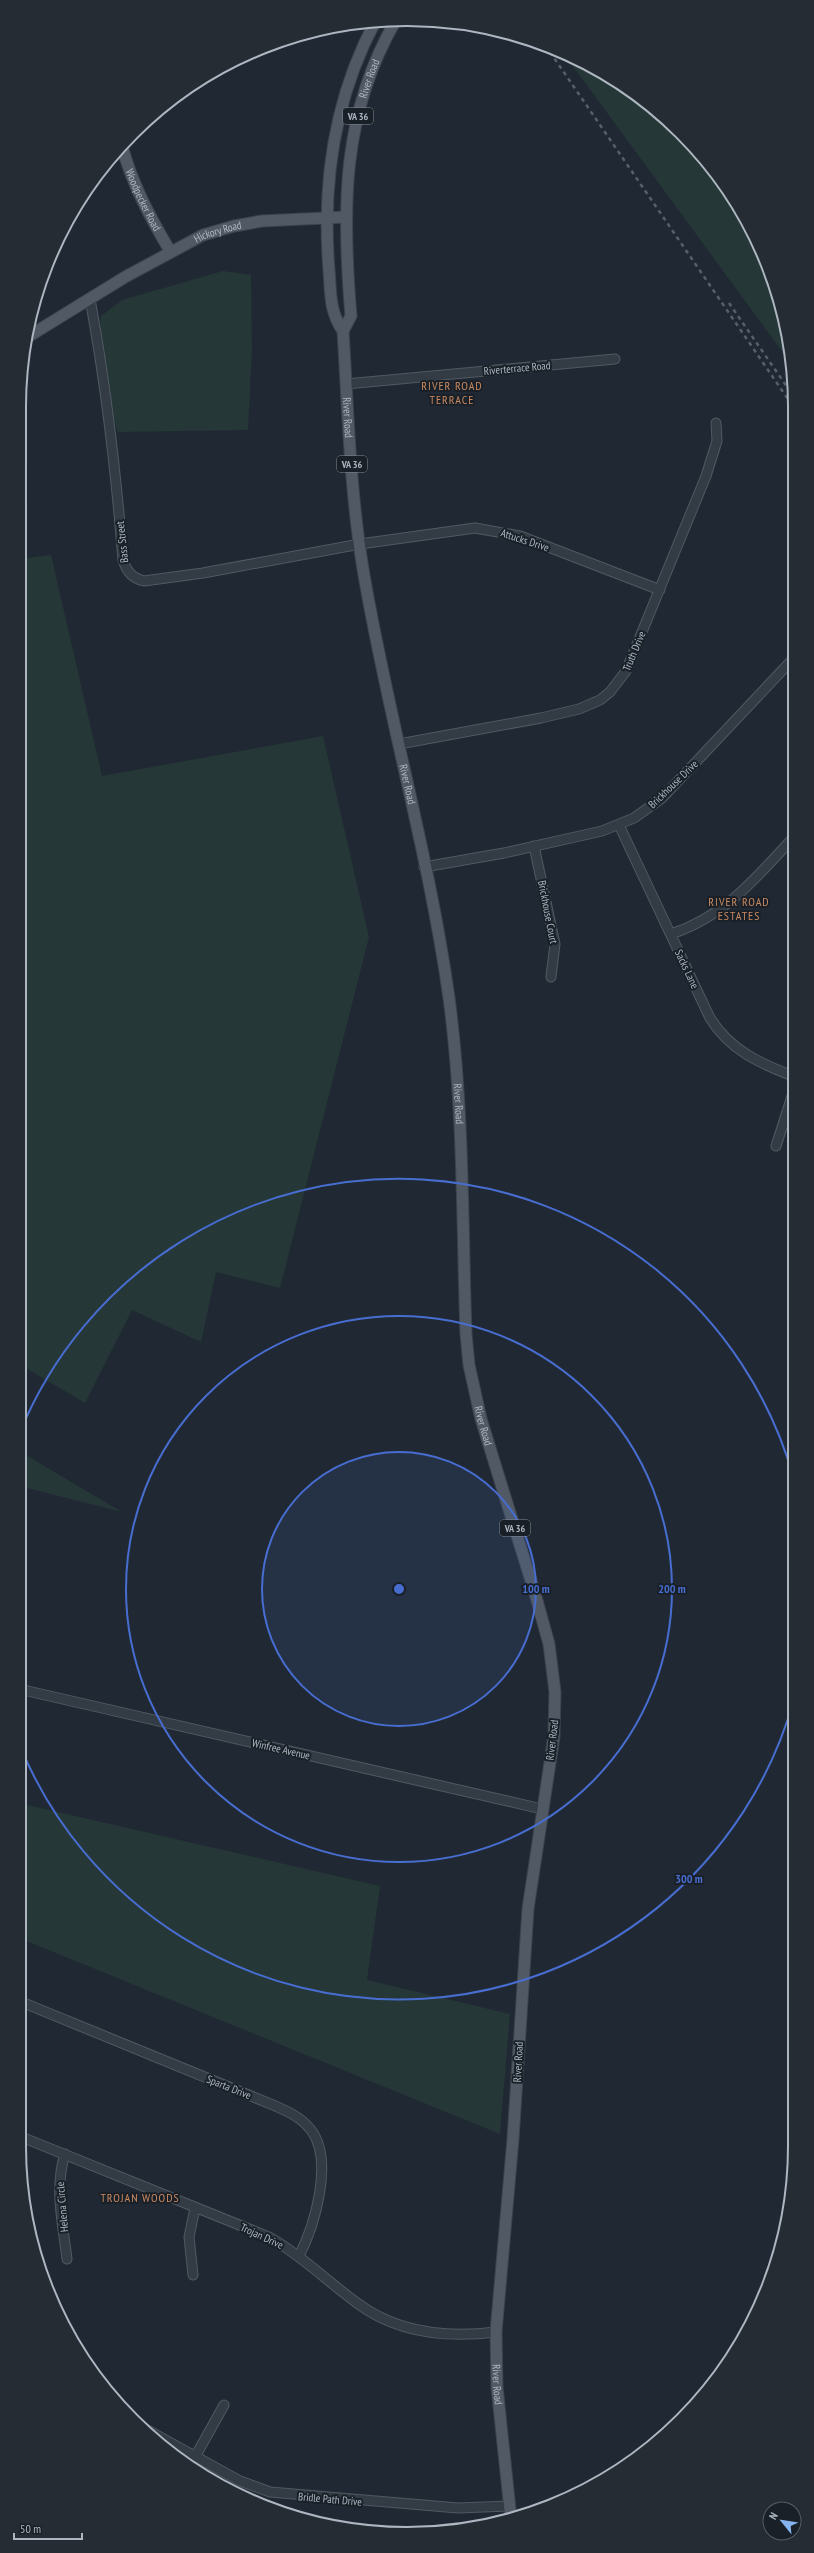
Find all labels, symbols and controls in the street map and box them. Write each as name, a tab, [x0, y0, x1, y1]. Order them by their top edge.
street label: River Road	[356, 57, 383, 100]
road number: VA 36	[343, 108, 373, 124]
street label: Woodpecker Road	[123, 167, 164, 234]
street label: Hickory Road	[191, 218, 243, 246]
street label: Riverterrace Road	[483, 358, 551, 378]
district label: RIVER ROAD TERRACE	[421, 378, 483, 407]
street label: River Road	[340, 397, 356, 439]
road number: VA 36	[337, 456, 367, 472]
street label: Bass Street	[113, 520, 131, 564]
street label: Attucks Drive	[499, 526, 551, 555]
street label: Truth Drive	[619, 629, 649, 673]
street label: Brickhouse Drive	[645, 757, 701, 811]
street label: River Road	[396, 763, 419, 806]
street label: Brickhouse Court	[535, 879, 561, 945]
district label: RIVER ROAD ESTATES	[708, 894, 770, 923]
street label: Sacks Lane	[672, 947, 702, 991]
street label: River Road	[451, 1083, 467, 1125]
street label: River Road	[471, 1405, 496, 1447]
road number: VA 36	[500, 1520, 530, 1536]
text: 100 m	[522, 1581, 550, 1596]
text: 200 m	[658, 1581, 686, 1596]
centre of rings	[392, 1582, 406, 1596]
street label: River Road	[543, 1719, 561, 1761]
street label: Winfree Avenue	[251, 1736, 312, 1763]
text: 300 m	[675, 1871, 703, 1886]
street label: River Road	[510, 2041, 526, 2083]
street label: Sparta Drive	[205, 2072, 254, 2102]
street label: Helena Circle	[53, 2181, 71, 2233]
district label: TROJAN WOODS	[100, 2190, 180, 2205]
street label: Trojan Drive	[238, 2220, 286, 2252]
street label: River Road	[490, 2364, 506, 2406]
street label: Bridle Path Drive	[297, 2489, 363, 2509]
north arrow	[762, 2501, 802, 2541]
text: N	[766, 2510, 781, 2522]
scale bar	[14, 2515, 82, 2541]
text: 50 m	[20, 2521, 41, 2536]

